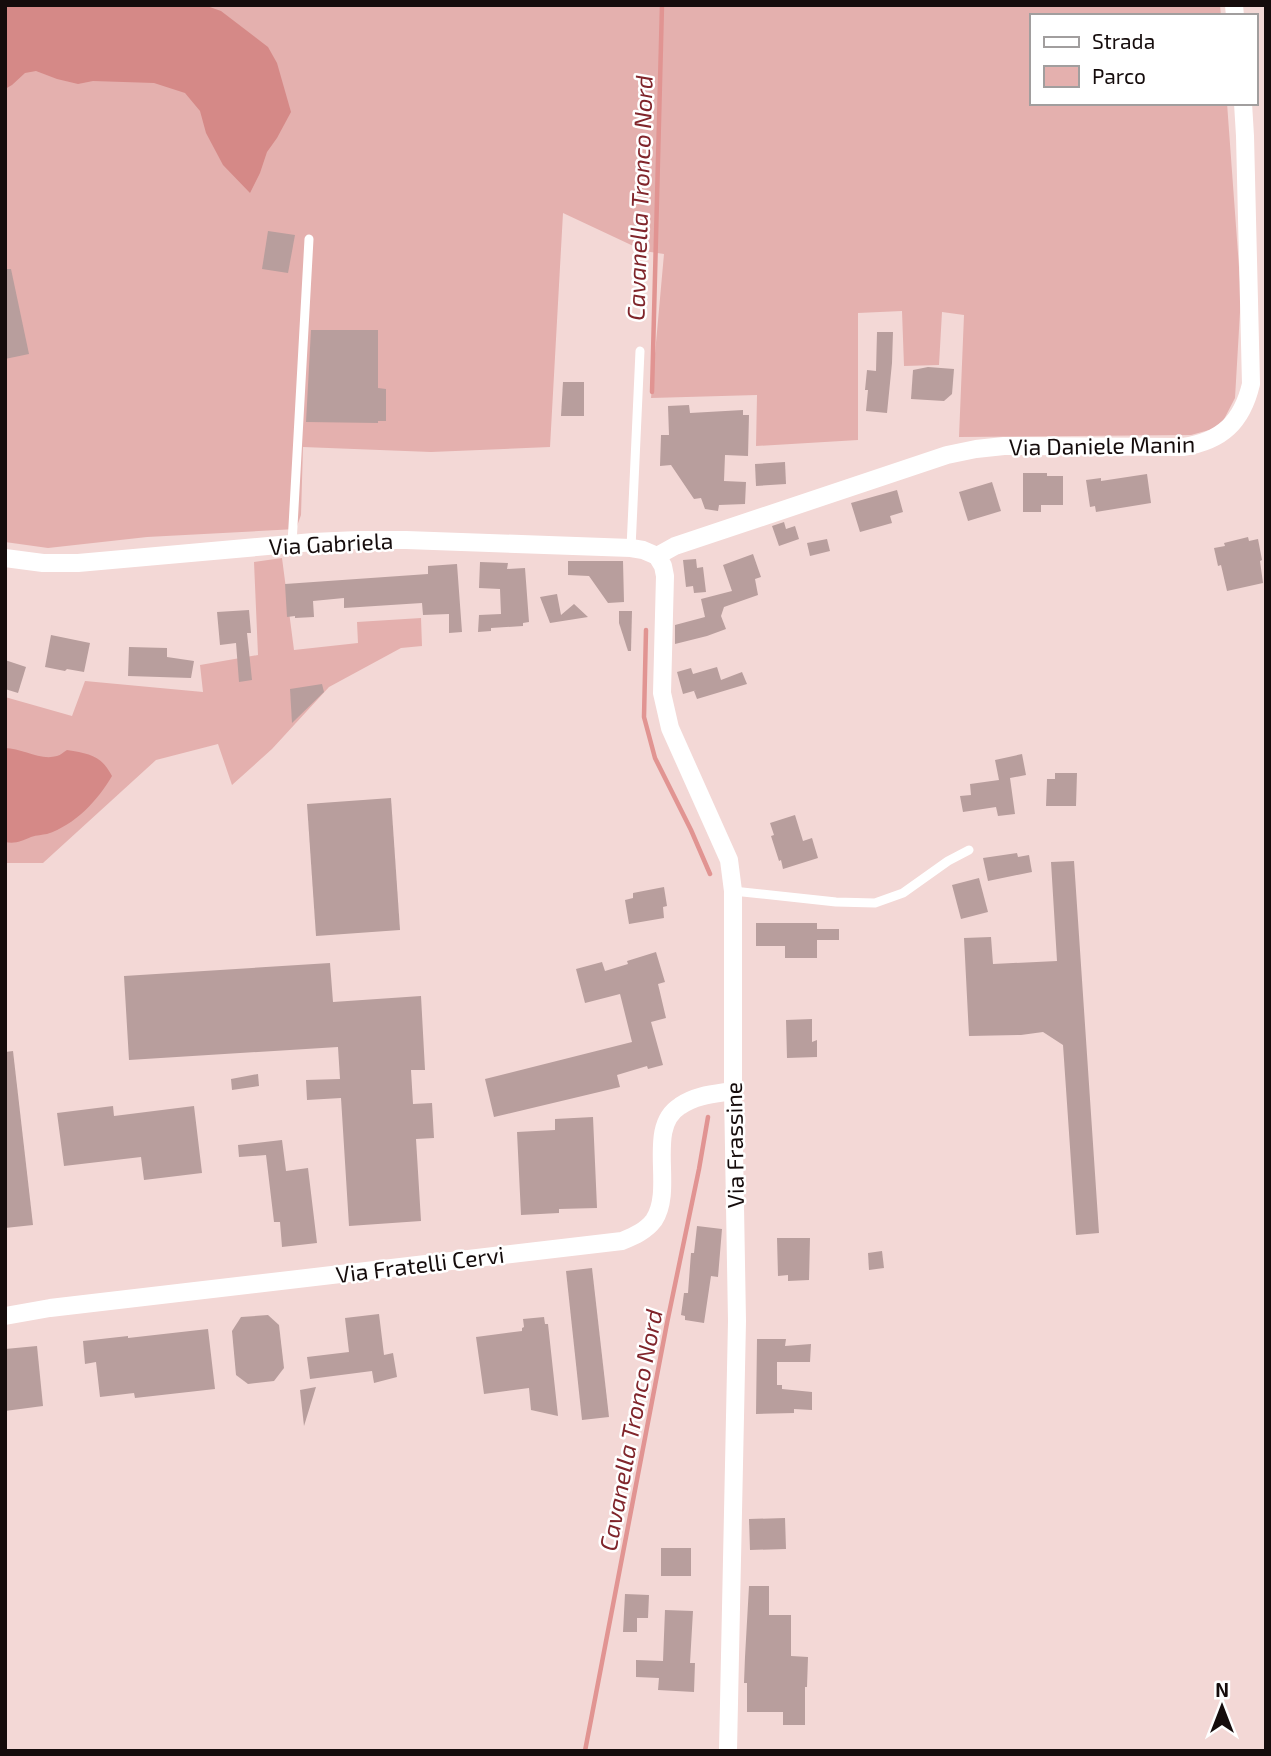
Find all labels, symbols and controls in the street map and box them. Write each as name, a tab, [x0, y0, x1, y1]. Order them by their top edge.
legend	[1030, 14, 1257, 105]
text: Strada	[1092, 28, 1155, 53]
text: Parco	[1092, 63, 1146, 88]
water label: Cavanella Tronco Nord	[620, 75, 658, 321]
street label: Via Daniele Manin	[1009, 429, 1195, 461]
street label: Via Gabriela	[268, 526, 394, 560]
street label: Via Frassine	[719, 1082, 749, 1208]
street label: Via Fratelli Cervi	[334, 1240, 506, 1288]
water label: Cavanella Tronco Nord	[592, 1306, 668, 1553]
north arrow	[1187, 1672, 1257, 1742]
text: N	[1215, 1678, 1229, 1701]

